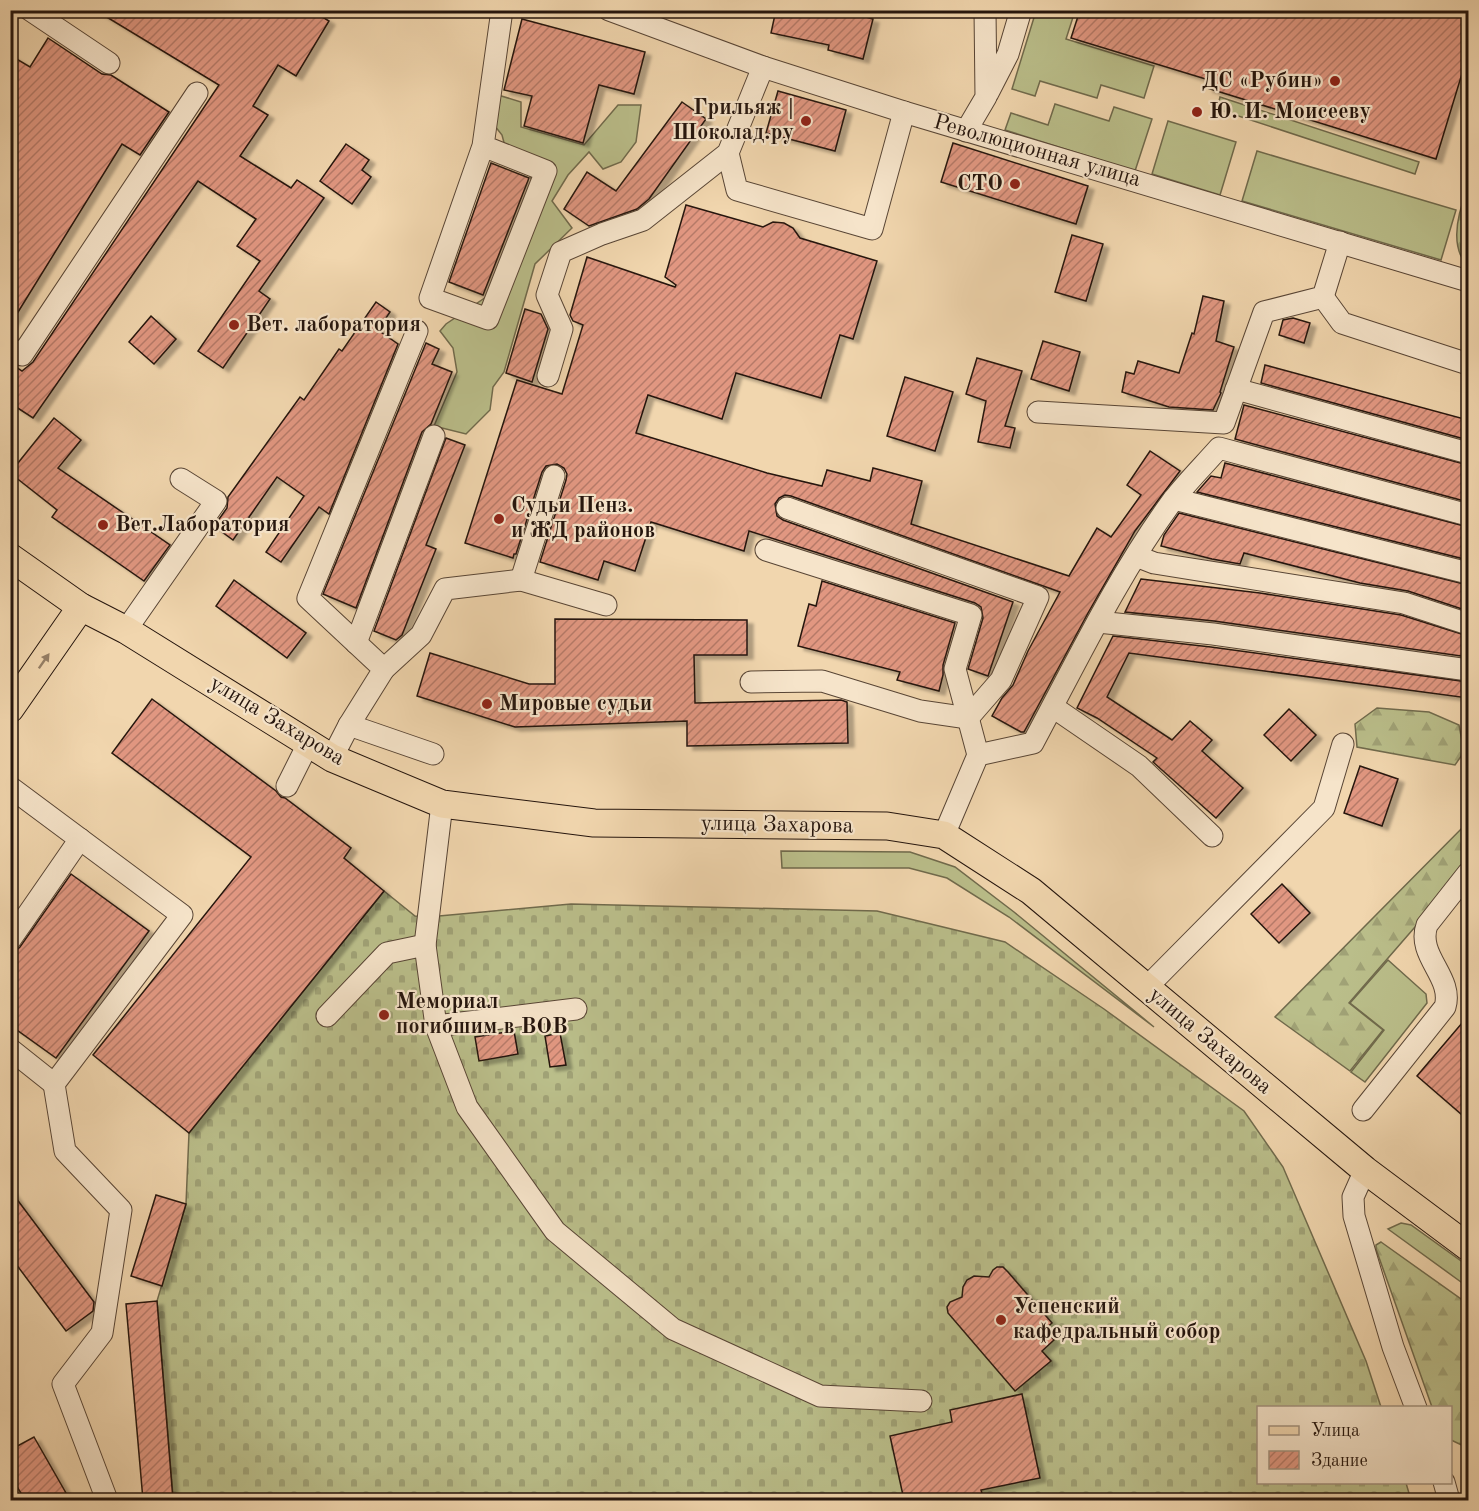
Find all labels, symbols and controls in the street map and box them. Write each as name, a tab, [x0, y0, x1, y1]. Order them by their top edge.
place label: ДС «Рубин»	[1202, 70, 1323, 92]
marker: ДС «Рубин»	[1328, 74, 1342, 88]
place label: Грильяж | Шоколад.ру	[672, 97, 794, 144]
place label: Ю. И. Моисееву	[1209, 101, 1371, 123]
marker: Ю. И. Моисееву	[1190, 105, 1204, 119]
street label: Революционная улица	[931, 111, 1143, 191]
marker: Грильяж | Шоколад.ру	[799, 114, 813, 128]
place label: СТО	[957, 173, 1003, 195]
marker: СТО	[1008, 177, 1022, 191]
place label: Вет. лаборатория	[246, 314, 421, 336]
marker: Вет. лаборатория	[227, 318, 241, 332]
place label: Судьи Пенз. и ЖД районов	[511, 495, 655, 542]
marker: Судьи Пенз. и ЖД районов	[492, 512, 506, 526]
place label: Вет.Лаборатория	[115, 514, 290, 536]
marker: Вет.Лаборатория	[96, 518, 110, 532]
one-way arrow	[38, 654, 50, 670]
street label: улица Захарова	[206, 672, 348, 770]
place label: Мировые судьи	[499, 693, 652, 715]
marker: Мировые судьи	[480, 697, 494, 711]
street label: улица Захарова	[700, 813, 854, 837]
street label: улица Захарова	[1144, 983, 1276, 1099]
place label: Мемориал погибшим в ВОВ	[396, 991, 568, 1038]
marker: Мемориал погибшим в ВОВ	[377, 1008, 391, 1022]
place label: Успенский кафедральный собор	[1013, 1296, 1220, 1344]
marker: Успенский кафедральный собор	[994, 1313, 1008, 1327]
legend	[1257, 1406, 1452, 1484]
text: Улица	[1311, 1422, 1360, 1440]
text: Здание	[1311, 1452, 1368, 1470]

